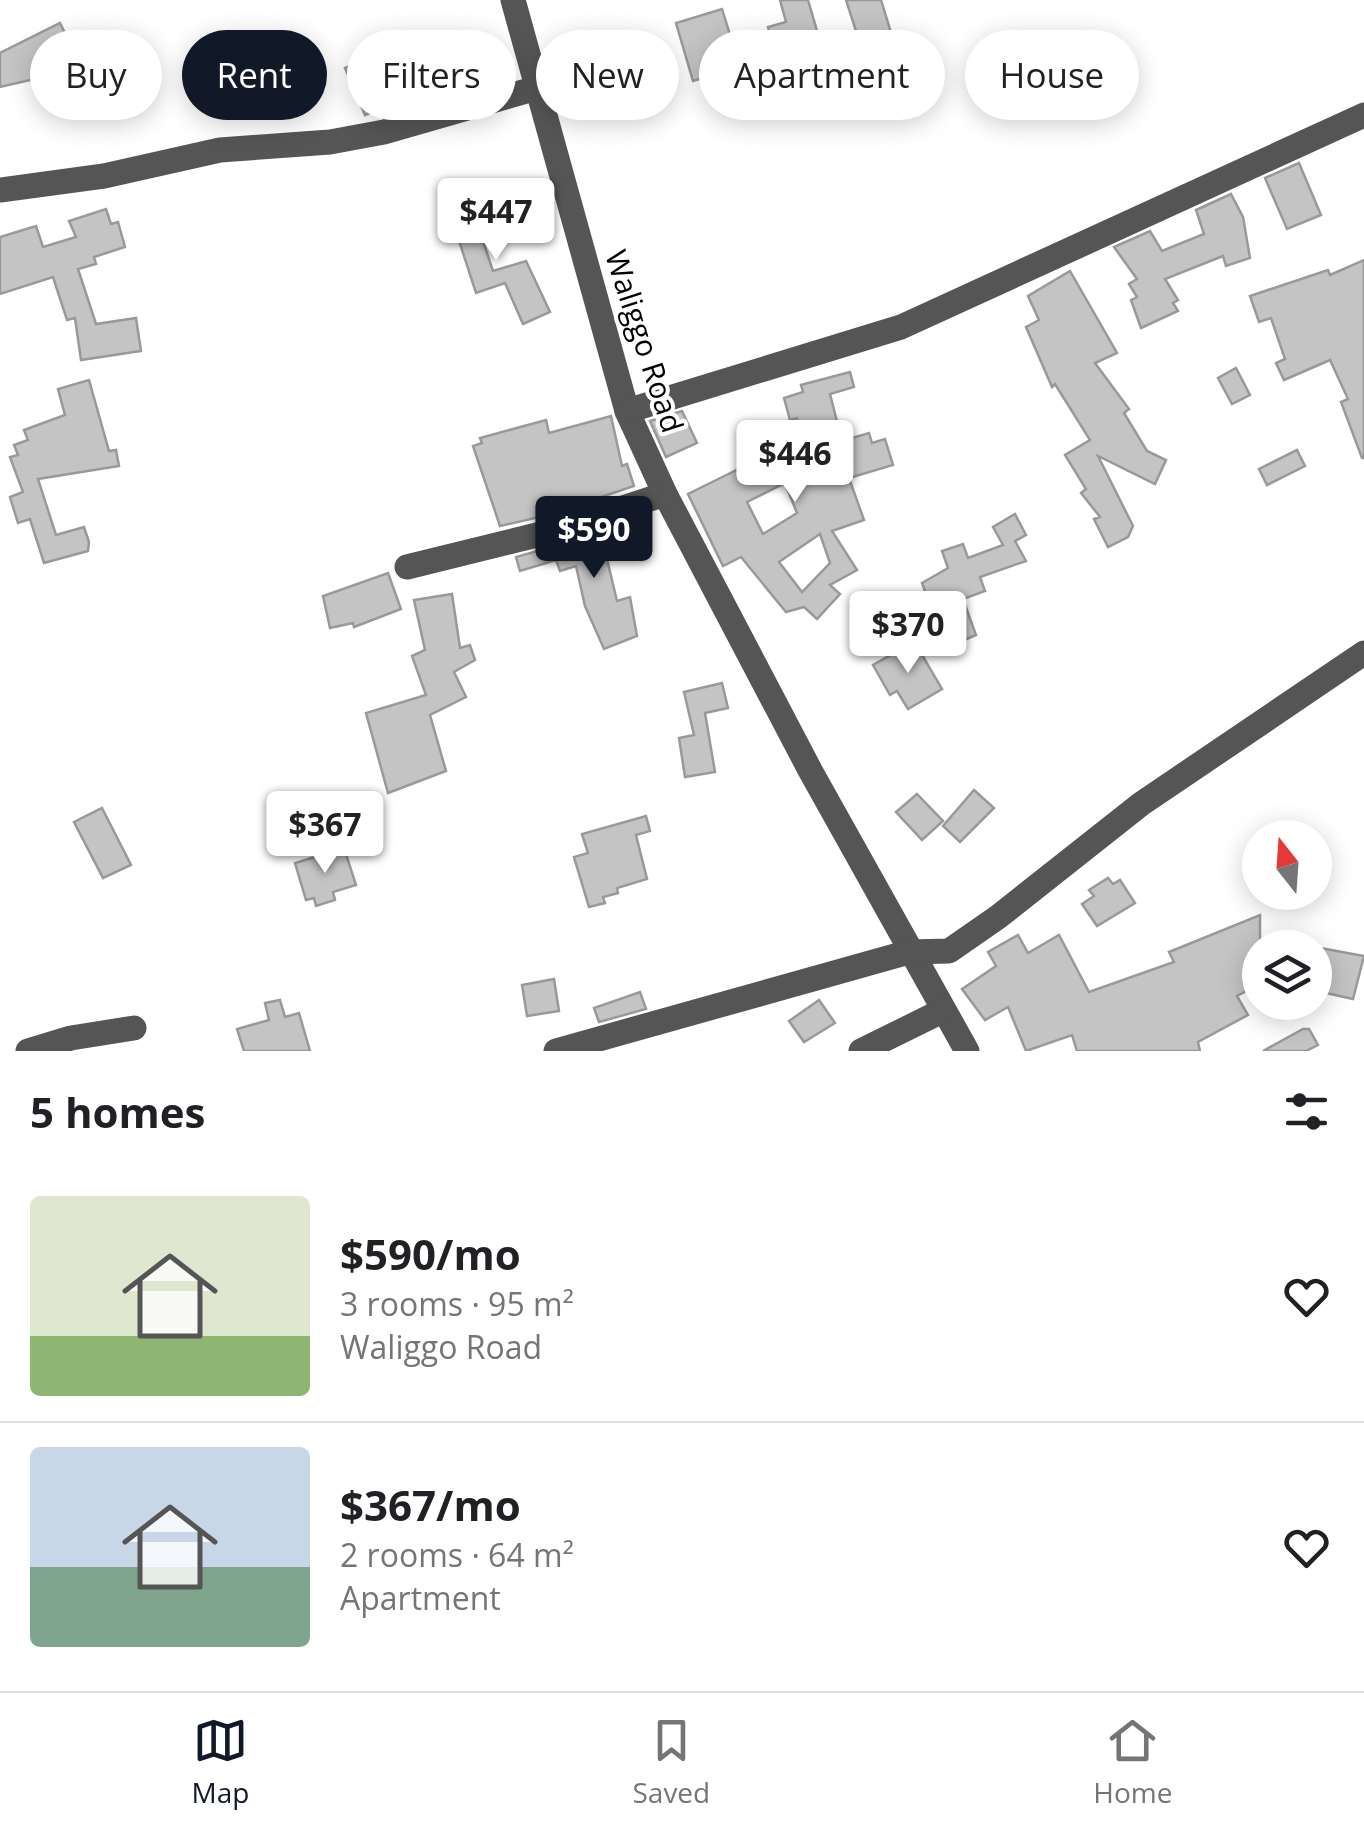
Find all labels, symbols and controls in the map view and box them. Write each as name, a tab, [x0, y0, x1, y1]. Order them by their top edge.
chip: Buy	[30, 30, 162, 120]
chip: Rent	[182, 30, 327, 120]
chip: Filters	[347, 30, 516, 120]
chip: New	[536, 30, 679, 120]
chip: Apartment	[699, 30, 945, 120]
chip: House	[965, 30, 1139, 120]
pin: $447	[437, 178, 555, 263]
text: $447	[459, 189, 533, 232]
street label: Waliggo Road	[596, 245, 694, 437]
pin: $446	[736, 420, 854, 505]
text: $446	[758, 431, 832, 474]
pin: $590	[535, 496, 653, 581]
text: $590	[557, 507, 631, 550]
pin: $370	[849, 591, 967, 676]
text: $370	[871, 602, 945, 645]
pin: $367	[266, 791, 384, 876]
text: $367	[288, 802, 362, 845]
north arrow	[1242, 820, 1332, 910]
map controls	[1242, 820, 1332, 1020]
button: layers	[1242, 930, 1332, 1020]
text: 5 homes	[30, 1083, 205, 1140]
icon: filters	[1279, 1084, 1334, 1139]
text: $590/mo	[340, 1225, 521, 1282]
icon: home	[110, 1236, 230, 1356]
icon: heart	[1279, 1269, 1334, 1324]
text: 3 rooms · 95 m²	[340, 1282, 574, 1325]
text: Waliggo Road	[340, 1325, 542, 1368]
text: $367/mo	[340, 1476, 521, 1533]
icon: home	[110, 1487, 230, 1607]
icon: heart	[1279, 1520, 1334, 1575]
text: 2 rooms · 64 m²	[340, 1533, 574, 1576]
text: Apartment	[340, 1576, 501, 1619]
tab: Map	[192, 1713, 249, 1811]
tab: Saved	[632, 1713, 710, 1811]
tab: Home	[1093, 1713, 1172, 1811]

